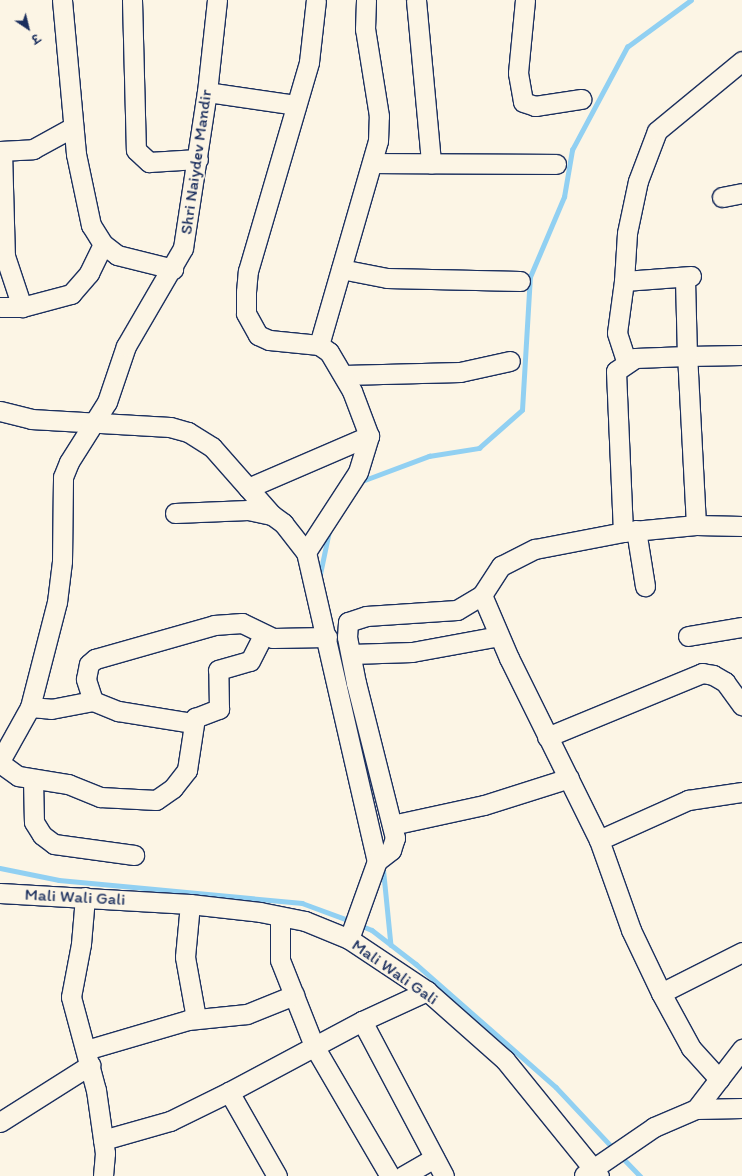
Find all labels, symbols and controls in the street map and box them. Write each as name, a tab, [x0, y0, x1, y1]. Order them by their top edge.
north arrow	[8, 8, 48, 48]
text: उ	[28, 31, 42, 46]
street label: Shri Naiydev Mandir	[176, 88, 216, 236]
street label: Mali Wali Gali	[24, 884, 126, 910]
street label: Mali Wali Gali	[348, 935, 442, 1009]

